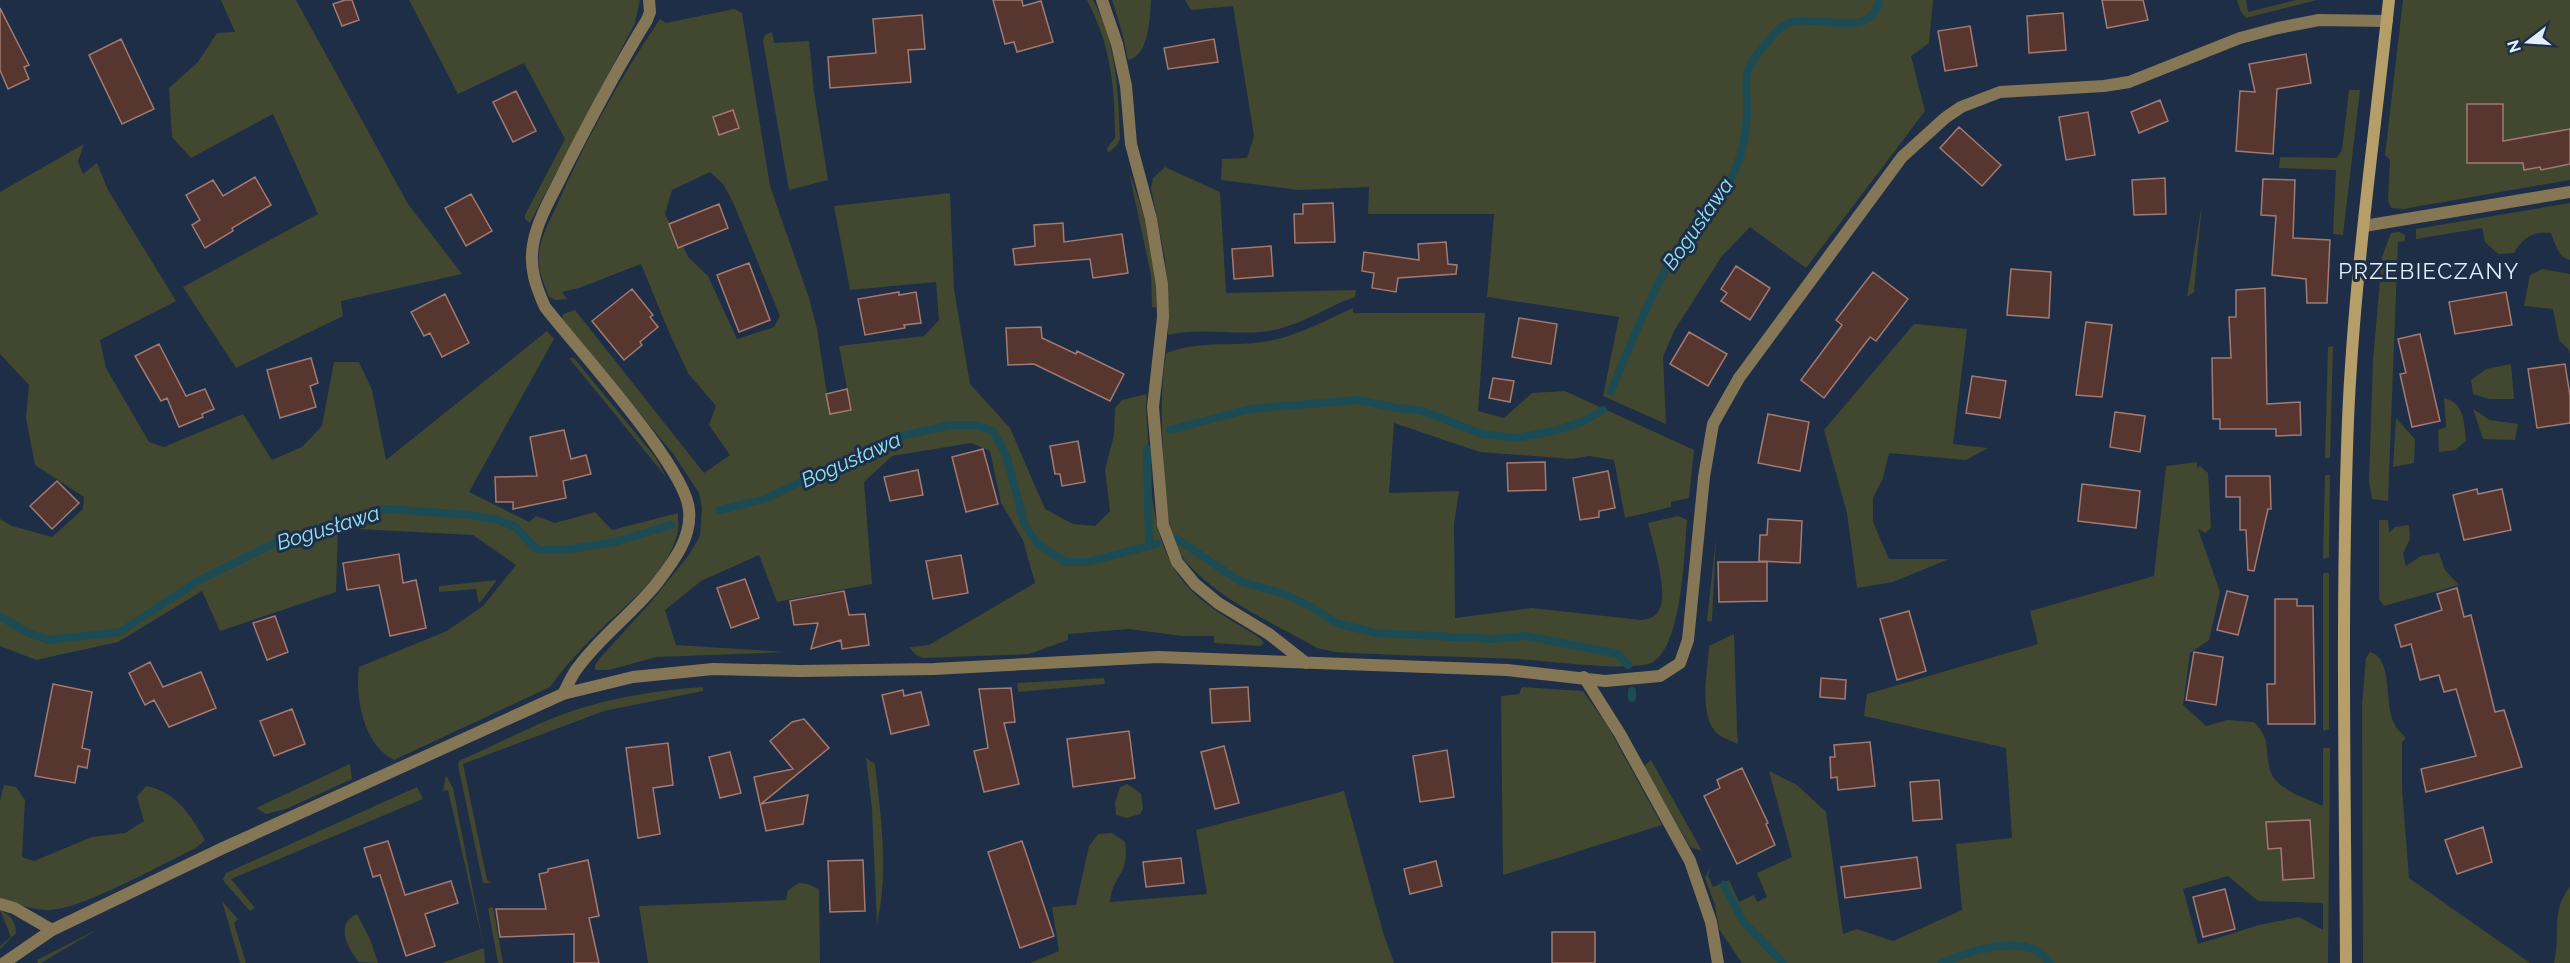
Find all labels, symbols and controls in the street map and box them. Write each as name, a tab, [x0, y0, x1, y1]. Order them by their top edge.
north arrow	[2498, 12, 2558, 72]
text: N	[2503, 38, 2525, 55]
water label: Bogusława	[1657, 173, 1738, 274]
district label: PRZEBIECZANY	[2338, 258, 2520, 284]
water label: Bogusława	[797, 426, 904, 493]
water label: Bogusława	[273, 500, 382, 555]

